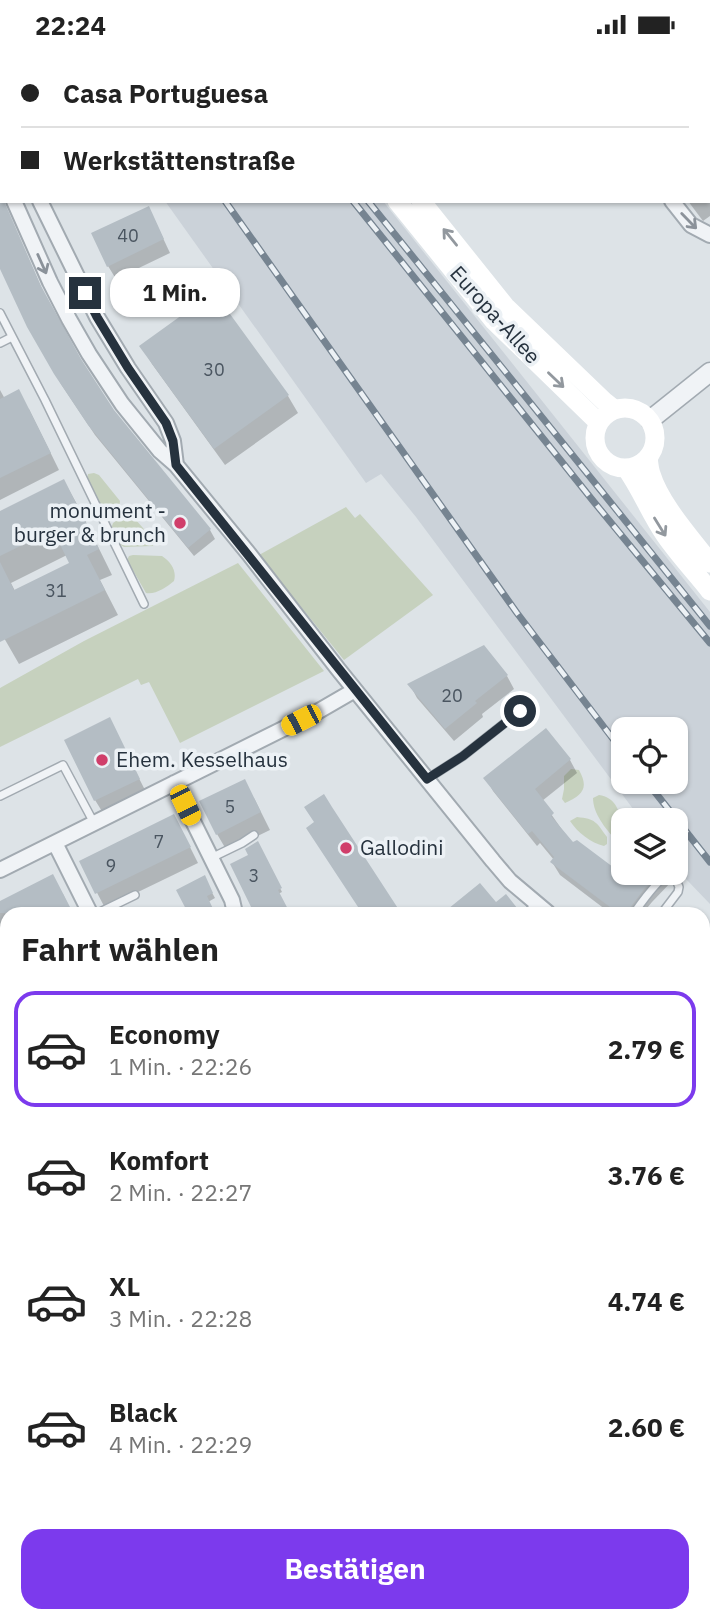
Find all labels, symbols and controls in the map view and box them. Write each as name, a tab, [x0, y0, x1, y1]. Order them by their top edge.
text: 22:24	[35, 8, 106, 42]
text: Casa Portuguesa	[63, 76, 268, 110]
text: Werkstättenstraße	[63, 143, 295, 177]
one-way arrow	[681, 212, 698, 229]
house number: 40	[117, 224, 139, 247]
one-way arrow	[442, 228, 457, 246]
one-way arrow	[36, 252, 49, 274]
street label: Europa-Allee	[444, 259, 547, 369]
callout: 1 Min.	[110, 268, 239, 317]
route end	[69, 277, 101, 309]
text: 1 Min.	[142, 277, 208, 307]
house number: 30	[203, 358, 225, 381]
one-way arrow	[547, 372, 564, 389]
place label: monument - burger & brunch	[14, 496, 166, 548]
marker: monument - burger & brunch	[172, 515, 188, 531]
one-way arrow	[653, 517, 668, 536]
house number: 31	[45, 579, 67, 602]
house number: 20	[441, 684, 463, 707]
route start	[504, 695, 536, 727]
car	[278, 701, 325, 739]
map controls	[611, 717, 688, 885]
button: locate	[611, 717, 688, 794]
place label: Ehem. Kesselhaus	[116, 745, 288, 773]
marker: Ehem. Kesselhaus	[94, 752, 110, 768]
car	[167, 782, 204, 828]
house number: 5	[225, 795, 235, 818]
button: layers	[611, 808, 688, 885]
house number: 7	[154, 830, 164, 853]
place label: Gallodini	[360, 833, 444, 861]
marker: Gallodini	[338, 840, 354, 856]
house number: 9	[106, 854, 116, 877]
house number: 3	[249, 864, 259, 887]
text: Fahrt wählen	[21, 928, 219, 970]
text: Economy	[109, 1017, 220, 1051]
icon: car	[25, 1018, 88, 1081]
text: 2.79 €	[608, 1032, 685, 1066]
text: 1 Min. · 22:26	[109, 1051, 252, 1081]
text: Komfort	[109, 1143, 209, 1177]
icon: car	[25, 1144, 88, 1207]
text: 3.76 €	[608, 1158, 685, 1192]
text: 2 Min. · 22:27	[109, 1177, 252, 1207]
text: XL	[109, 1269, 140, 1303]
icon: car	[25, 1270, 88, 1333]
text: 4.74 €	[608, 1284, 685, 1318]
text: 3 Min. · 22:28	[109, 1303, 252, 1333]
text: Black	[109, 1395, 177, 1429]
icon: car	[25, 1396, 88, 1459]
text: 2.60 €	[608, 1410, 685, 1444]
text: 4 Min. · 22:29	[109, 1429, 252, 1459]
button: Bestätigen	[21, 1529, 689, 1609]

